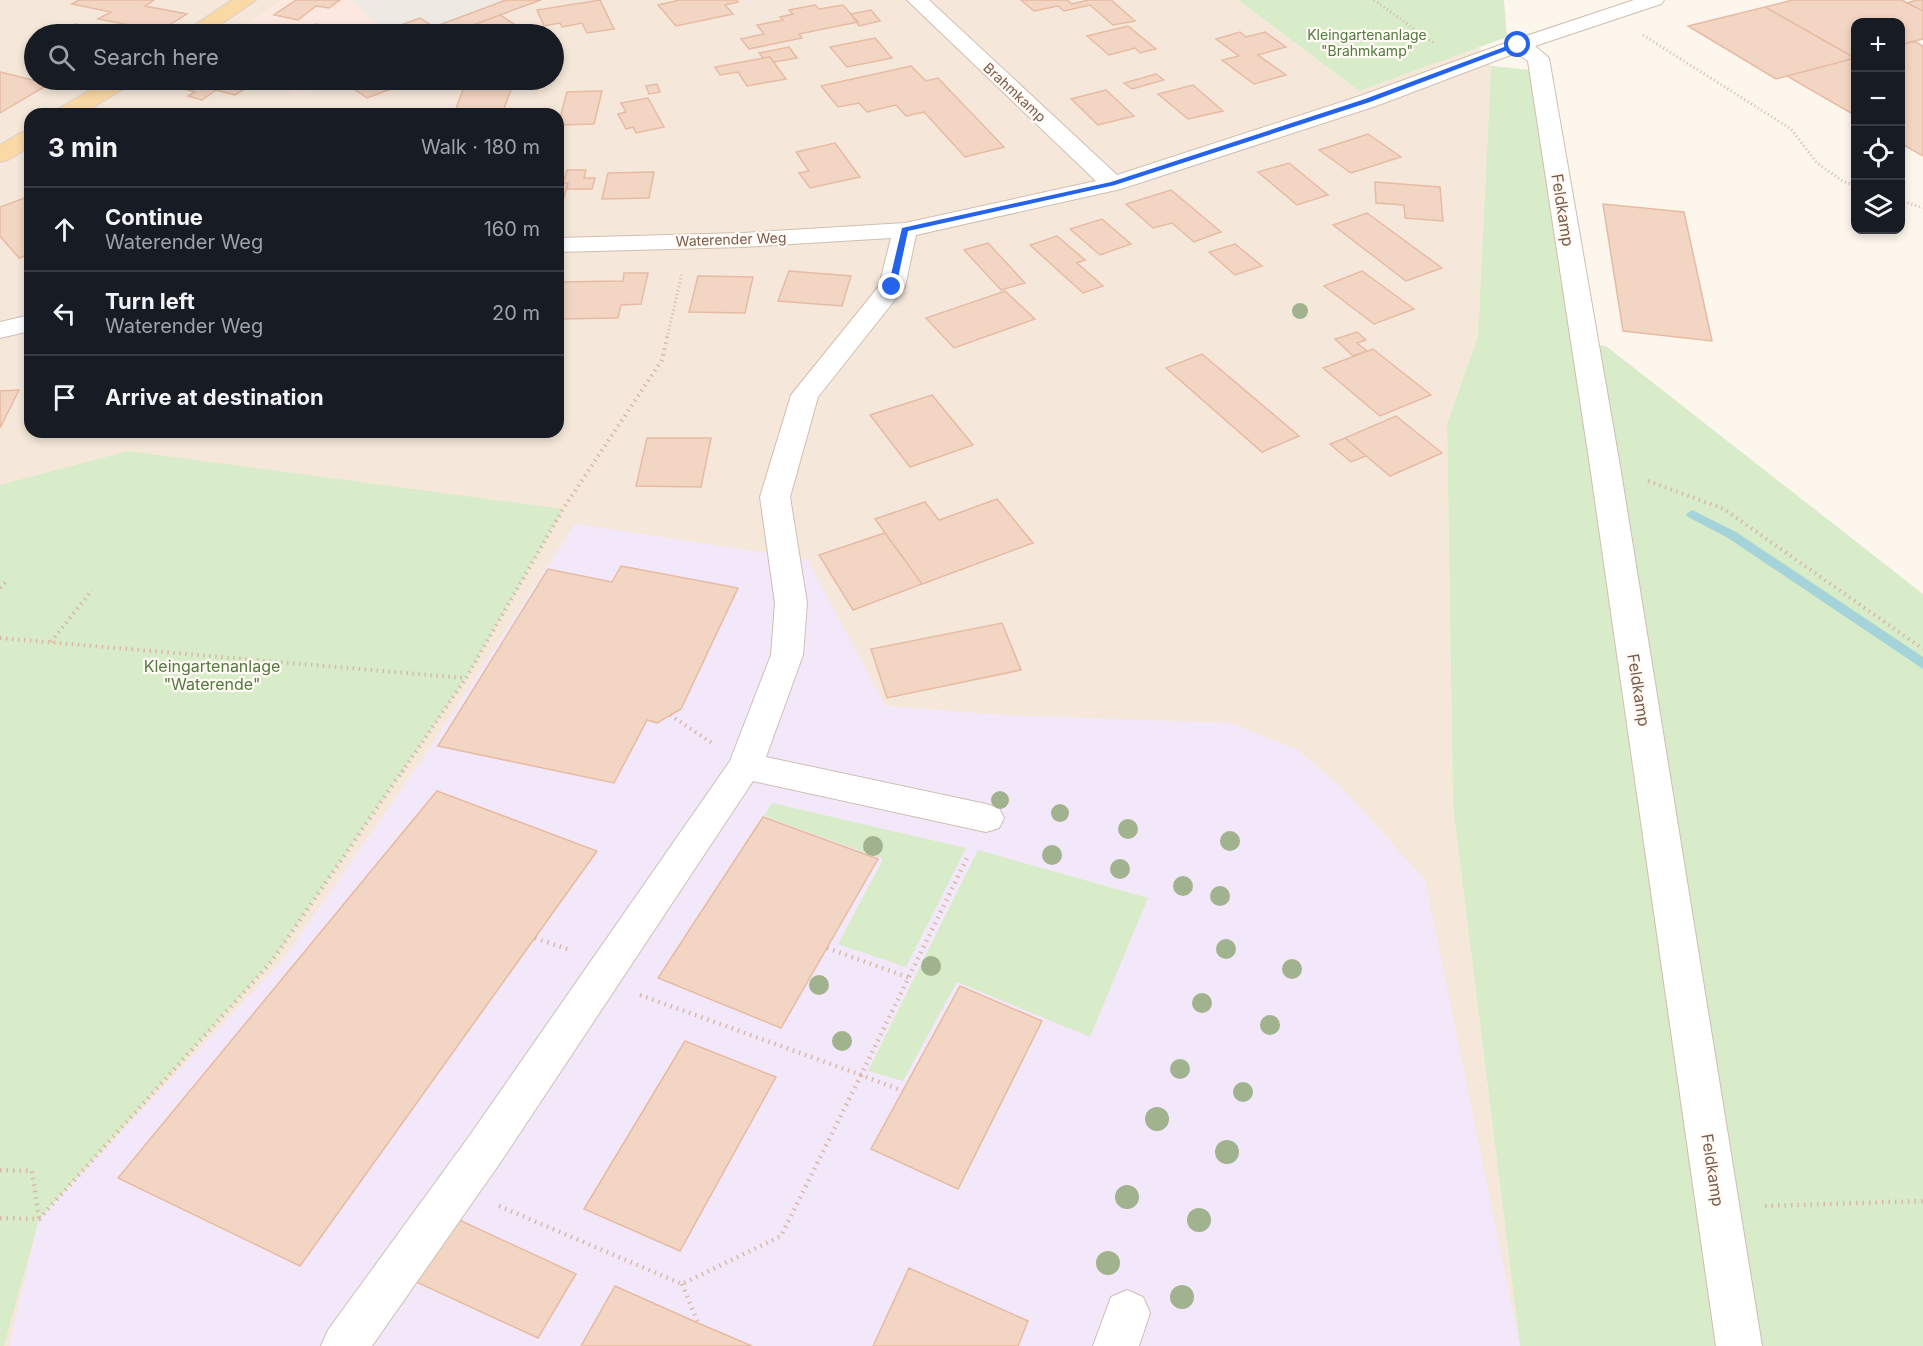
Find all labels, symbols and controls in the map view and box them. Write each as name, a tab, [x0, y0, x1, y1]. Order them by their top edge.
map controls	[1851, 18, 1905, 234]
button: +	[1851, 18, 1905, 72]
search box	[24, 24, 564, 90]
park label: Kleingartenanlage "Brahmkamp"	[1307, 26, 1427, 59]
route start	[1504, 31, 1530, 57]
icon: search	[45, 41, 78, 74]
text: Search here	[93, 44, 219, 70]
street label: Brahmkamp	[980, 59, 1050, 125]
button: −	[1851, 72, 1905, 126]
button: locate	[1851, 126, 1905, 180]
text: 3 min	[48, 132, 118, 163]
text: Walk · 180 m	[421, 135, 540, 159]
street label: Feldkamp	[1547, 172, 1579, 248]
button: layers	[1851, 180, 1905, 234]
text: Continue	[105, 204, 203, 230]
icon: ahead	[48, 213, 81, 246]
text: 160 m	[484, 217, 540, 241]
street label: Waterender Weg	[675, 229, 787, 249]
text: Waterender Weg	[105, 230, 263, 254]
route end	[878, 273, 904, 299]
text: Turn left	[105, 288, 195, 314]
icon: left	[48, 297, 81, 330]
text: 20 m	[492, 301, 540, 325]
text: Waterender Weg	[105, 314, 263, 338]
icon: arrive	[48, 381, 81, 414]
text: Arrive at destination	[105, 384, 324, 410]
street label: Feldkamp	[1623, 652, 1655, 728]
park label: Kleingartenanlage "Waterende"	[144, 656, 280, 694]
street label: Feldkamp	[1697, 1132, 1729, 1208]

